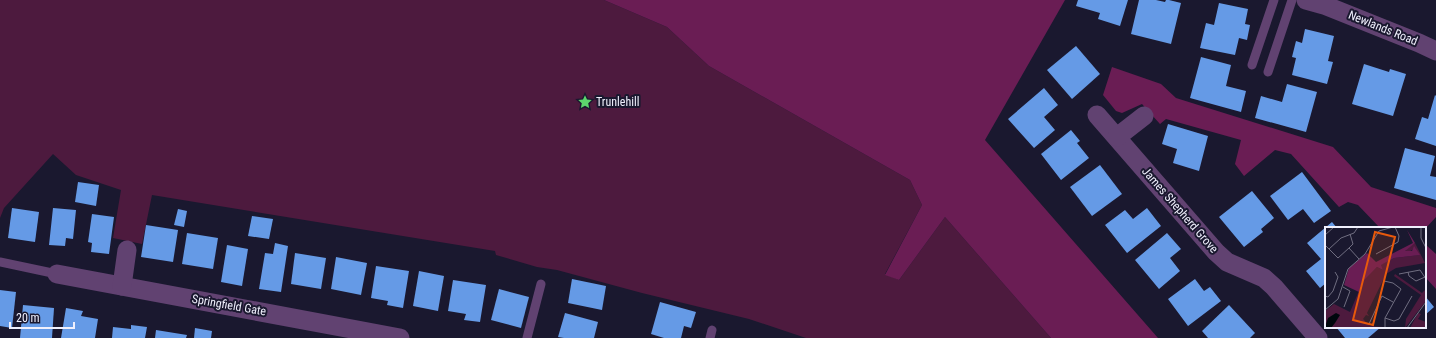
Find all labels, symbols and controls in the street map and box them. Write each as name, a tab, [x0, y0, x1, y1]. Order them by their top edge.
street label: Newlands Road	[1346, 8, 1420, 48]
place icon: Trunlehill	[577, 94, 593, 110]
place label: Trunlehill	[596, 95, 640, 109]
street label: James Shepherd Grove	[1139, 164, 1221, 256]
inset map	[1325, 227, 1426, 328]
street label: Springfield Gate	[191, 292, 268, 318]
scale bar	[10, 304, 74, 330]
text: 20 m	[16, 311, 40, 325]

